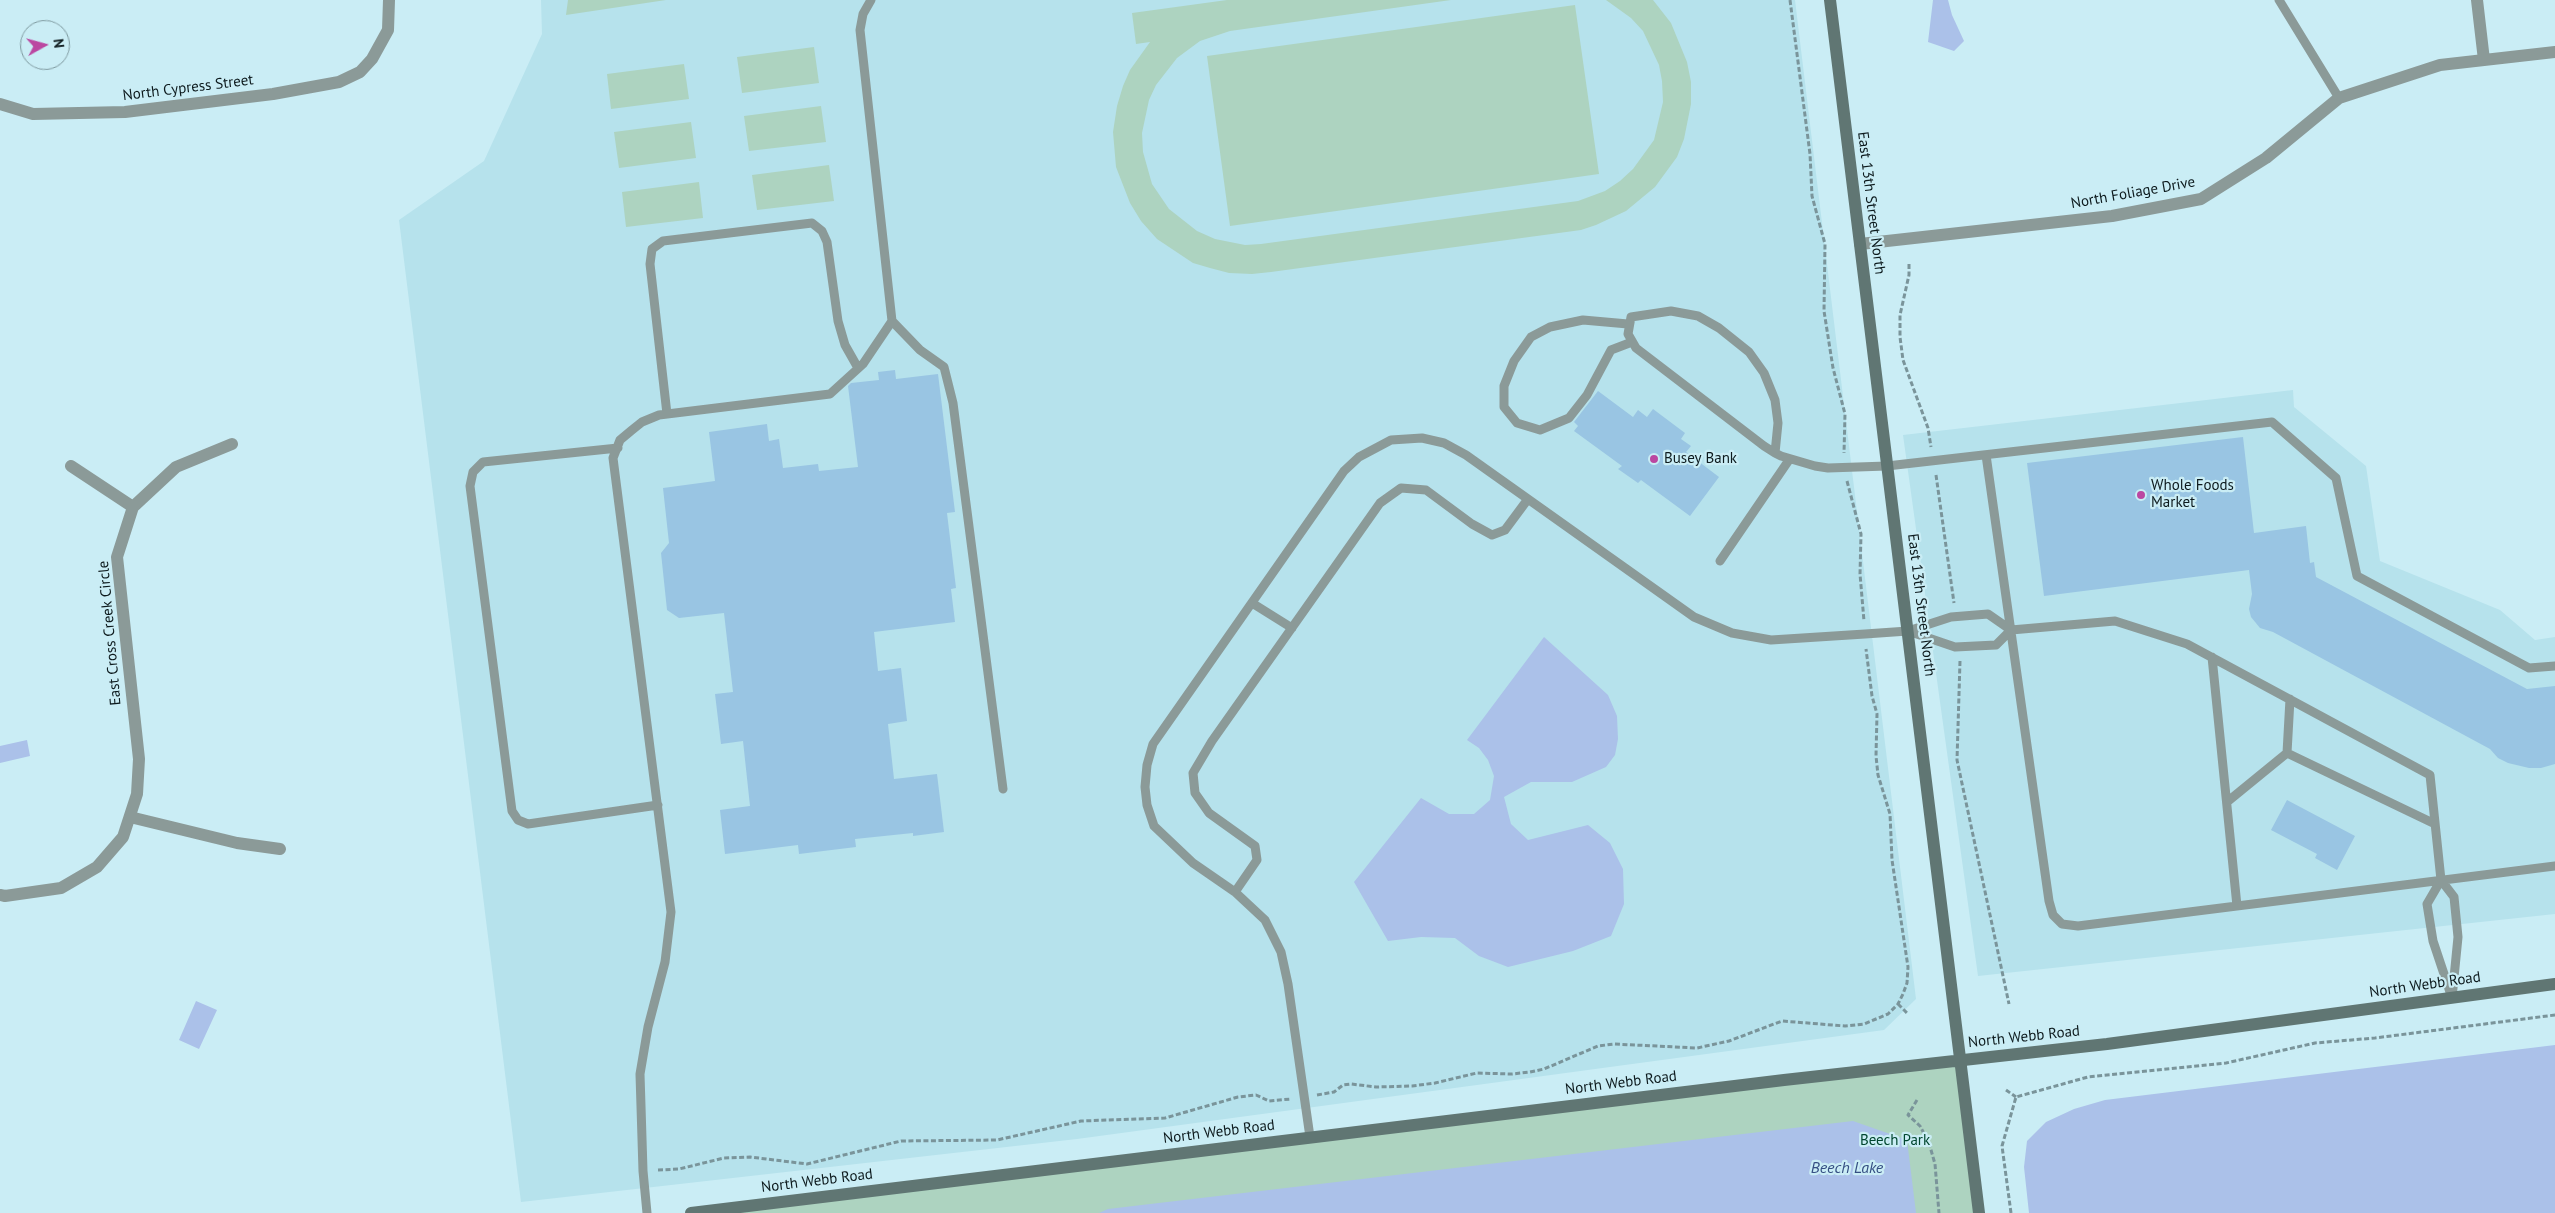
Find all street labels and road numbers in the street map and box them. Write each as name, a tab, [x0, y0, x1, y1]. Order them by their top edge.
street label: North Cypress Street	[122, 71, 254, 105]
street label: East 13th Street North	[1853, 131, 1889, 275]
street label: North Foliage Drive	[2069, 173, 2197, 213]
street label: East 13th Street North	[1903, 533, 1939, 677]
street label: East Cross Creek Circle	[95, 560, 125, 706]
street label: North Webb Road	[2368, 968, 2482, 1002]
street label: North Webb Road	[1967, 1022, 2081, 1052]
street label: North Webb Road	[1564, 1067, 1678, 1099]
street label: North Webb Road	[1162, 1116, 1276, 1148]
street label: North Webb Road	[760, 1165, 874, 1197]

